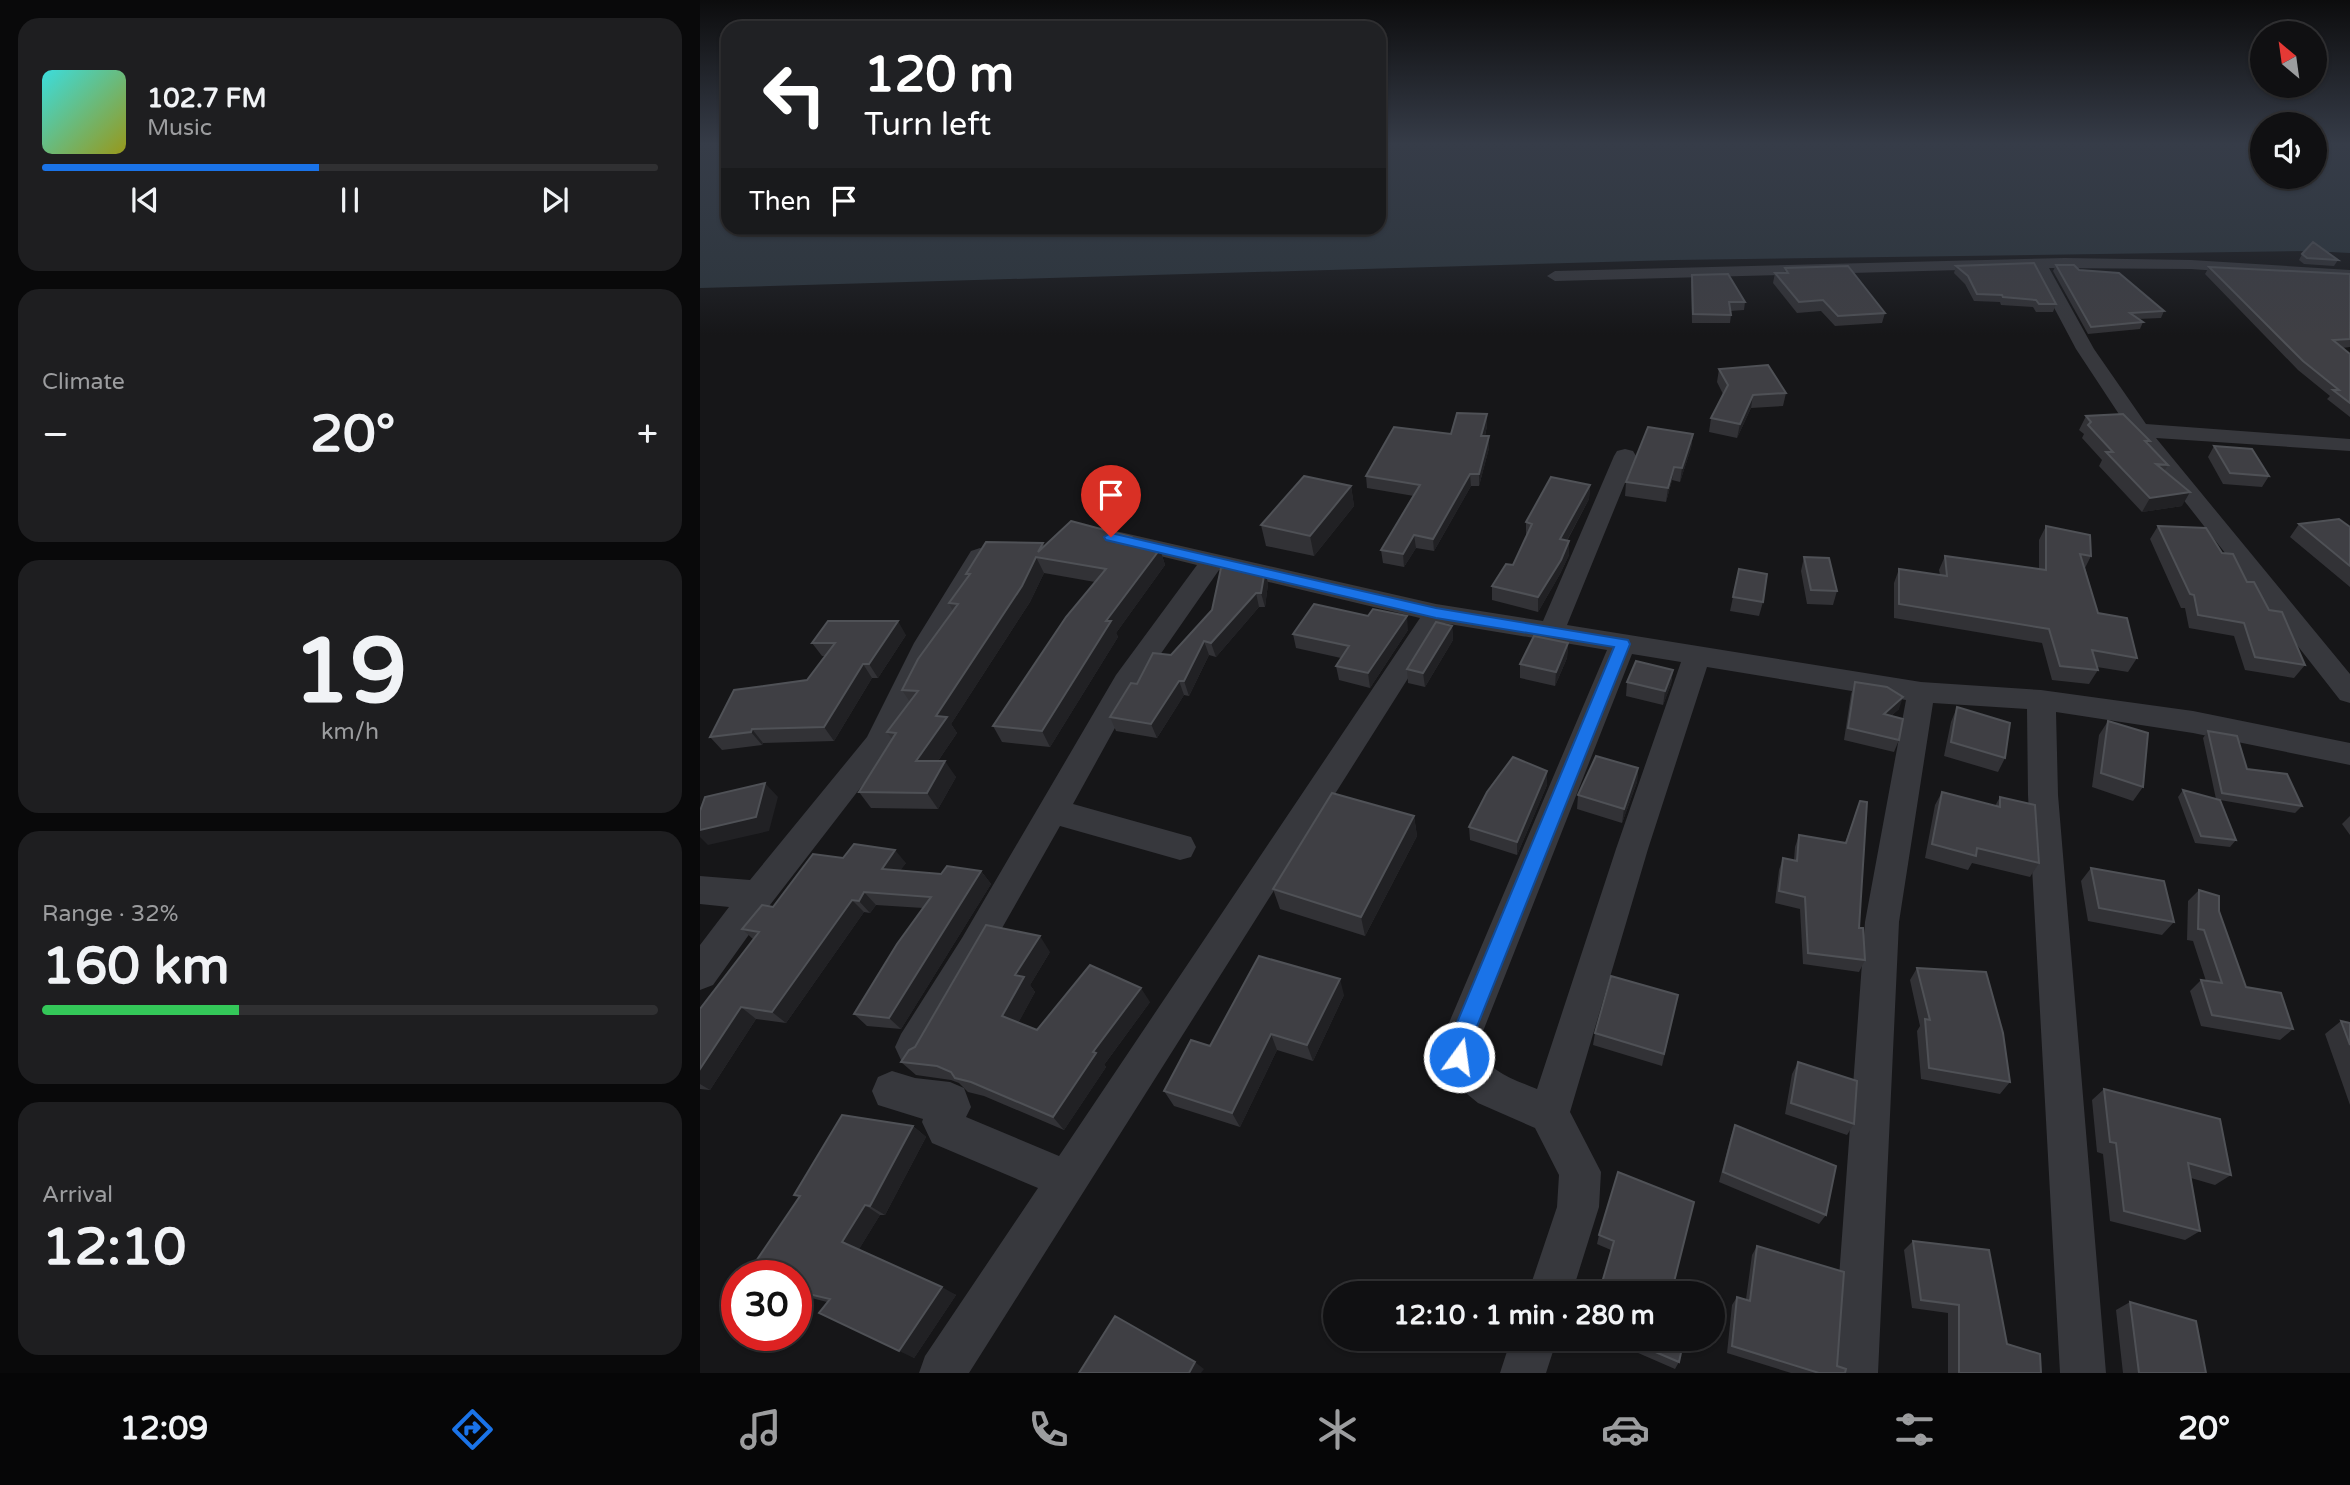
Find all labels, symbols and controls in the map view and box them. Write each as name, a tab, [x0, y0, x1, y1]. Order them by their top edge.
north arrow	[2250, 21, 2328, 98]
map controls	[2250, 21, 2327, 189]
text: 120 m	[864, 46, 1014, 105]
icon: left	[749, 49, 840, 140]
text: 102.7 FM	[147, 83, 267, 114]
text: Turn left	[864, 106, 991, 144]
button: sound	[2250, 112, 2327, 189]
text: Music	[147, 114, 212, 142]
icon: previous	[126, 181, 164, 219]
icon: pause	[331, 181, 369, 219]
icon: next	[536, 181, 574, 219]
icon: arrive	[825, 182, 863, 220]
text: Then	[749, 186, 811, 217]
text: Climate	[42, 368, 125, 396]
text: 20°	[310, 403, 395, 466]
text: −	[42, 412, 69, 458]
text: +	[637, 412, 658, 458]
pin	[1081, 465, 1141, 537]
icon: arrive	[1092, 476, 1130, 514]
text: 19	[293, 617, 407, 727]
text: km/h	[321, 718, 379, 746]
text: Range · 32%	[42, 900, 178, 928]
text: 160 km	[42, 935, 230, 998]
position arrow	[1422, 1020, 1496, 1094]
text: Arrival	[42, 1181, 113, 1209]
text: 12:10	[42, 1216, 186, 1279]
speed limit sign: 30	[721, 1260, 812, 1351]
text: 12:10 · 1 min · 280 m	[1393, 1300, 1655, 1331]
icon: directions	[448, 1405, 497, 1454]
icon: music	[736, 1405, 785, 1454]
icon: phone	[1024, 1405, 1073, 1454]
icon: climate	[1313, 1405, 1362, 1454]
icon: car	[1601, 1405, 1650, 1454]
icon: filters	[1890, 1405, 1939, 1454]
text: 12:09	[120, 1410, 208, 1448]
text: 20°	[2178, 1410, 2230, 1448]

